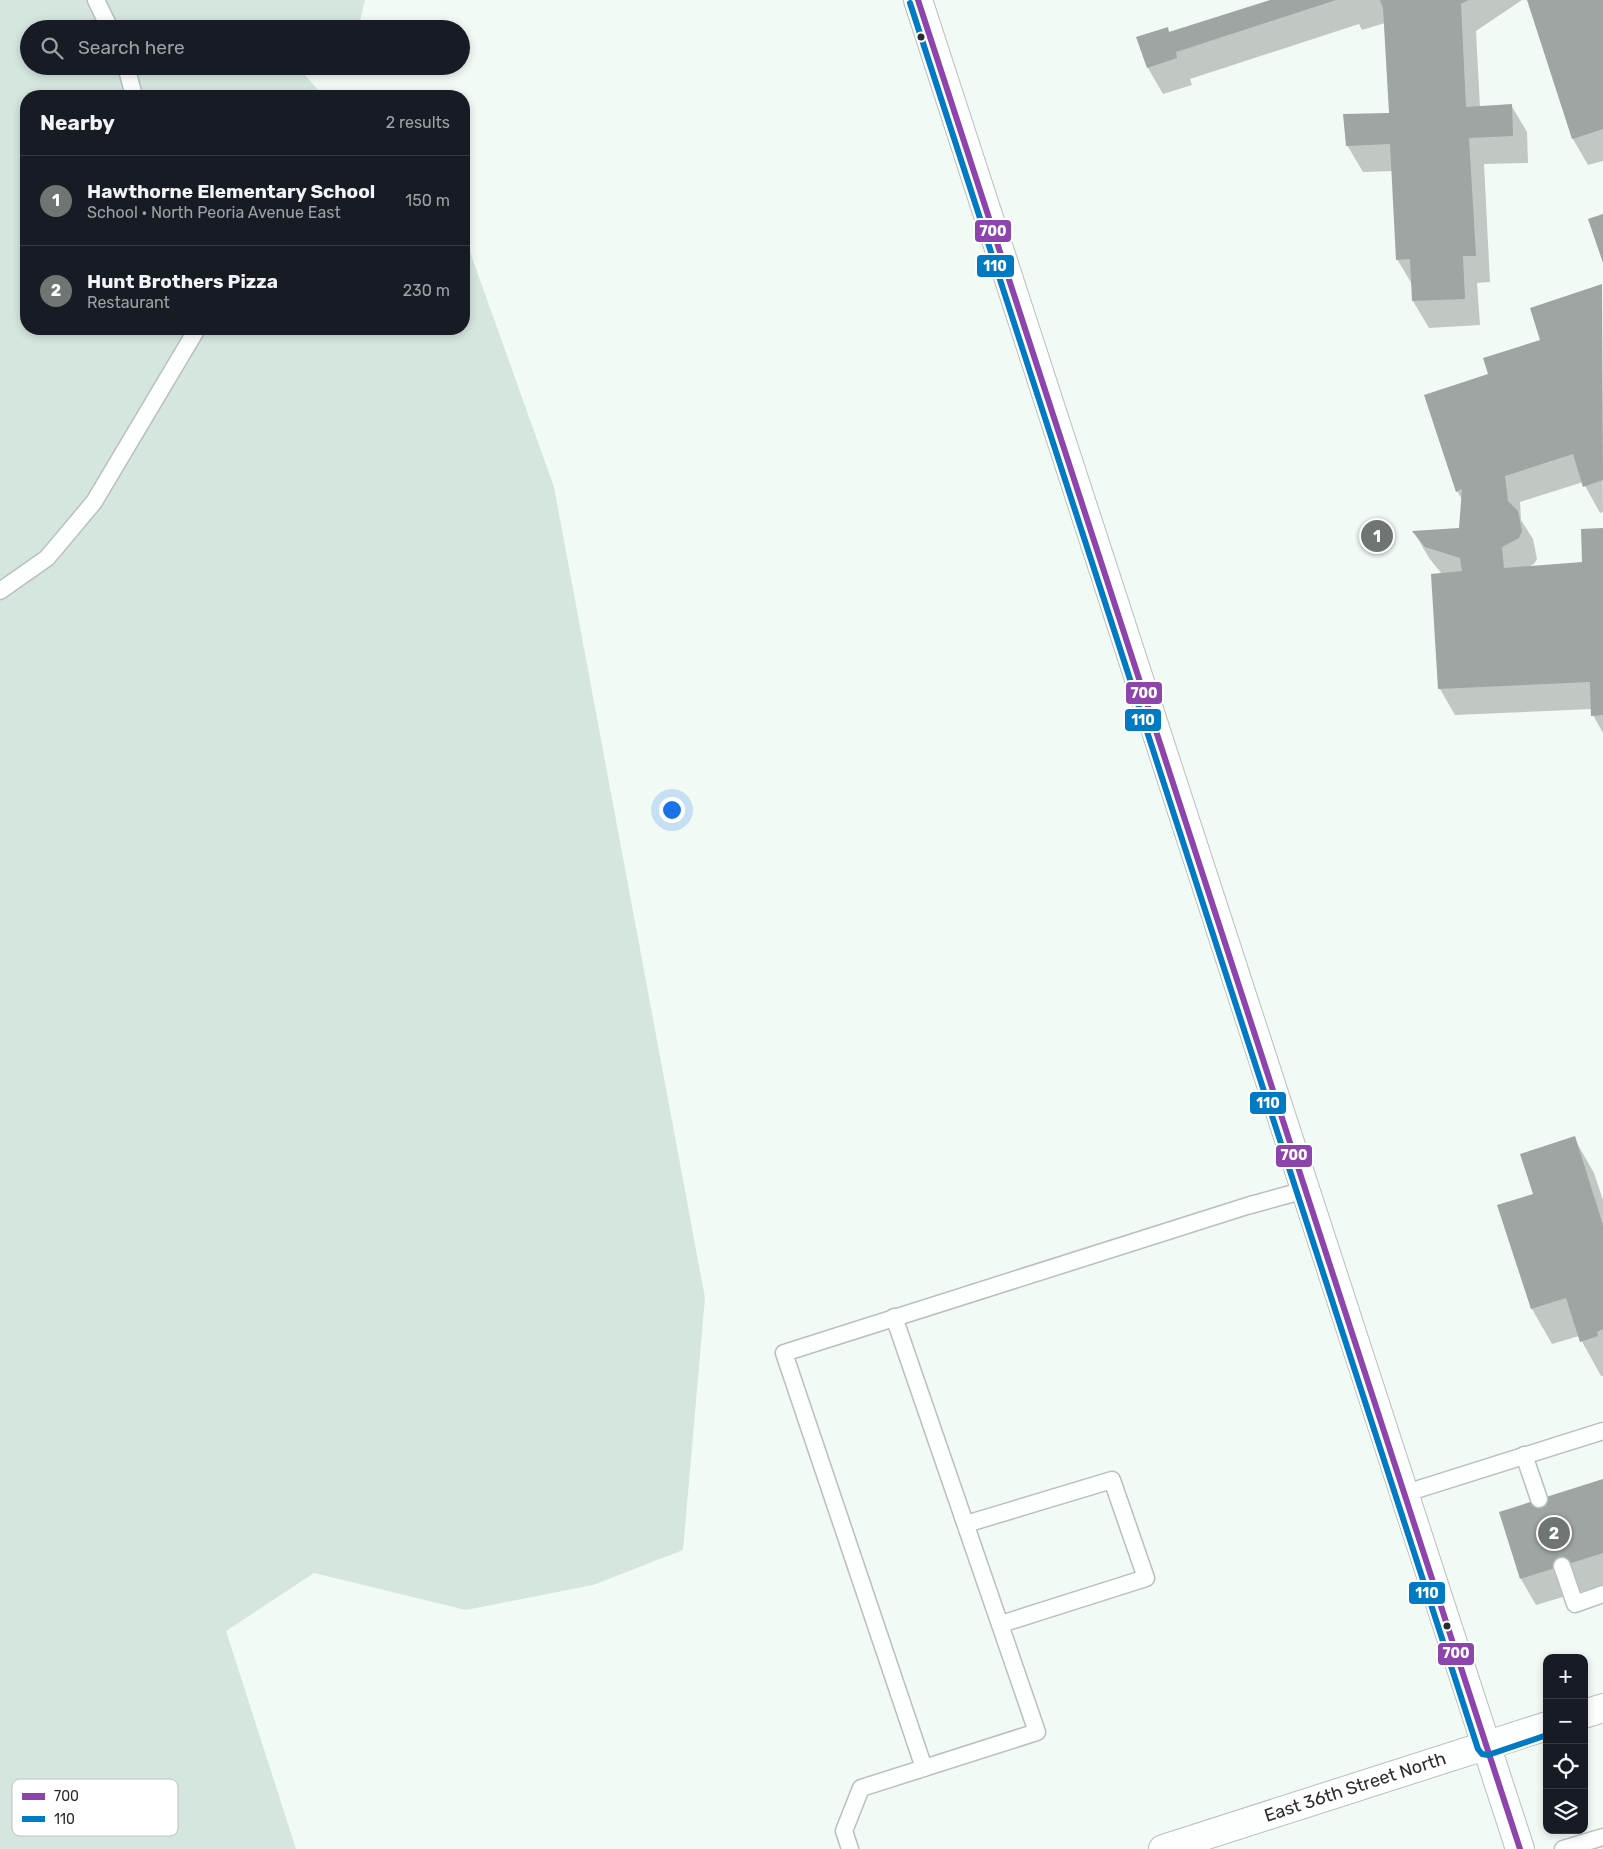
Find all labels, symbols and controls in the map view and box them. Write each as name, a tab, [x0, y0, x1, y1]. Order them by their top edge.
search box	[20, 20, 470, 75]
unlabelled marker	[916, 32, 926, 42]
icon: search	[38, 34, 66, 62]
text: Search here	[78, 36, 185, 59]
text: Nearby	[40, 110, 115, 135]
text: 2 results	[386, 113, 450, 132]
text: Hawthorne Elementary School	[87, 180, 375, 203]
text: 1	[52, 191, 60, 210]
text: 150 m	[405, 191, 450, 210]
text: School · North Peoria Avenue East	[87, 203, 341, 222]
line badge: 700	[974, 219, 1012, 243]
text: 700	[979, 223, 1007, 240]
line badge: 110	[976, 254, 1015, 278]
text: 110	[983, 258, 1007, 275]
text: Hunt Brothers Pizza	[87, 270, 278, 293]
text: 2	[51, 281, 61, 300]
text: 230 m	[403, 281, 450, 300]
text: Restaurant	[87, 293, 170, 312]
pin: 1	[1361, 517, 1393, 555]
line badge: 700	[1125, 681, 1163, 705]
text: 700	[1130, 685, 1158, 702]
line badge: 110	[1124, 708, 1162, 732]
text: 110	[1131, 712, 1155, 729]
your location	[659, 797, 685, 823]
line badge: 110	[1249, 1091, 1287, 1115]
text: 110	[1256, 1095, 1280, 1112]
line badge: 700	[1275, 1144, 1313, 1168]
text: 700	[1280, 1147, 1308, 1164]
pin: 2	[1538, 1514, 1570, 1552]
line badge: 110	[1408, 1581, 1446, 1605]
text: 110	[1415, 1585, 1439, 1602]
unlabelled marker	[1442, 1621, 1452, 1631]
line badge: 700	[1437, 1642, 1475, 1666]
text: 700	[1442, 1645, 1470, 1662]
map controls	[1543, 1654, 1588, 1834]
button: +	[1543, 1654, 1588, 1699]
button: −	[1543, 1699, 1588, 1744]
button: locate	[1543, 1744, 1588, 1789]
street label: East 36th Street North	[1261, 1747, 1449, 1827]
legend	[12, 1779, 178, 1836]
text: 700	[54, 1788, 79, 1805]
button: layers	[1543, 1789, 1588, 1834]
text: 110	[54, 1811, 75, 1828]

